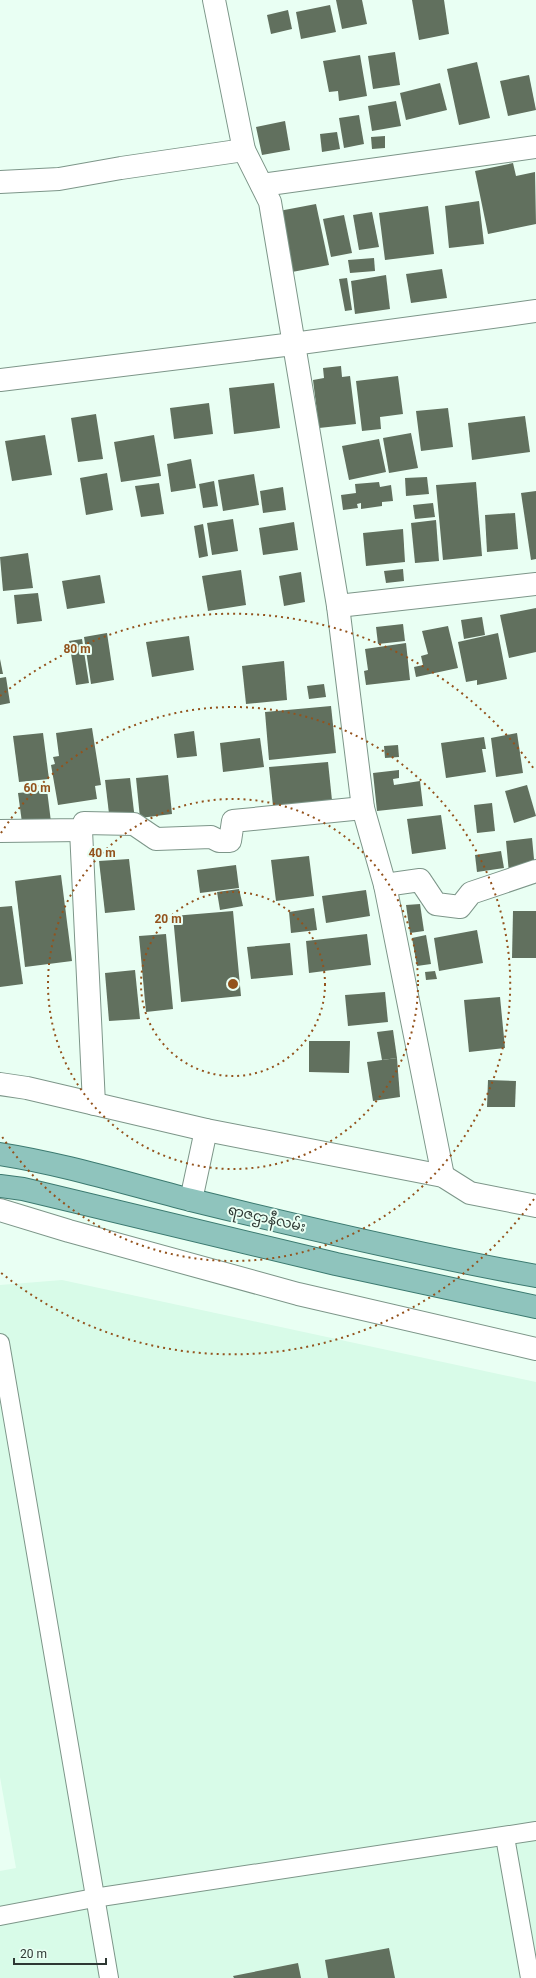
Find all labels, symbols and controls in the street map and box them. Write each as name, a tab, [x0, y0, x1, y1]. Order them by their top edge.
text: 80 m	[63, 642, 91, 656]
text: 60 m	[23, 781, 51, 795]
text: 40 m	[88, 846, 116, 860]
text: 20 m	[154, 912, 182, 926]
centre of rings	[226, 977, 240, 991]
street label: ရာဇဌာနီလမ်း	[226, 1199, 308, 1239]
scale bar	[14, 1940, 106, 1966]
text: 20 m	[20, 1947, 47, 1961]

